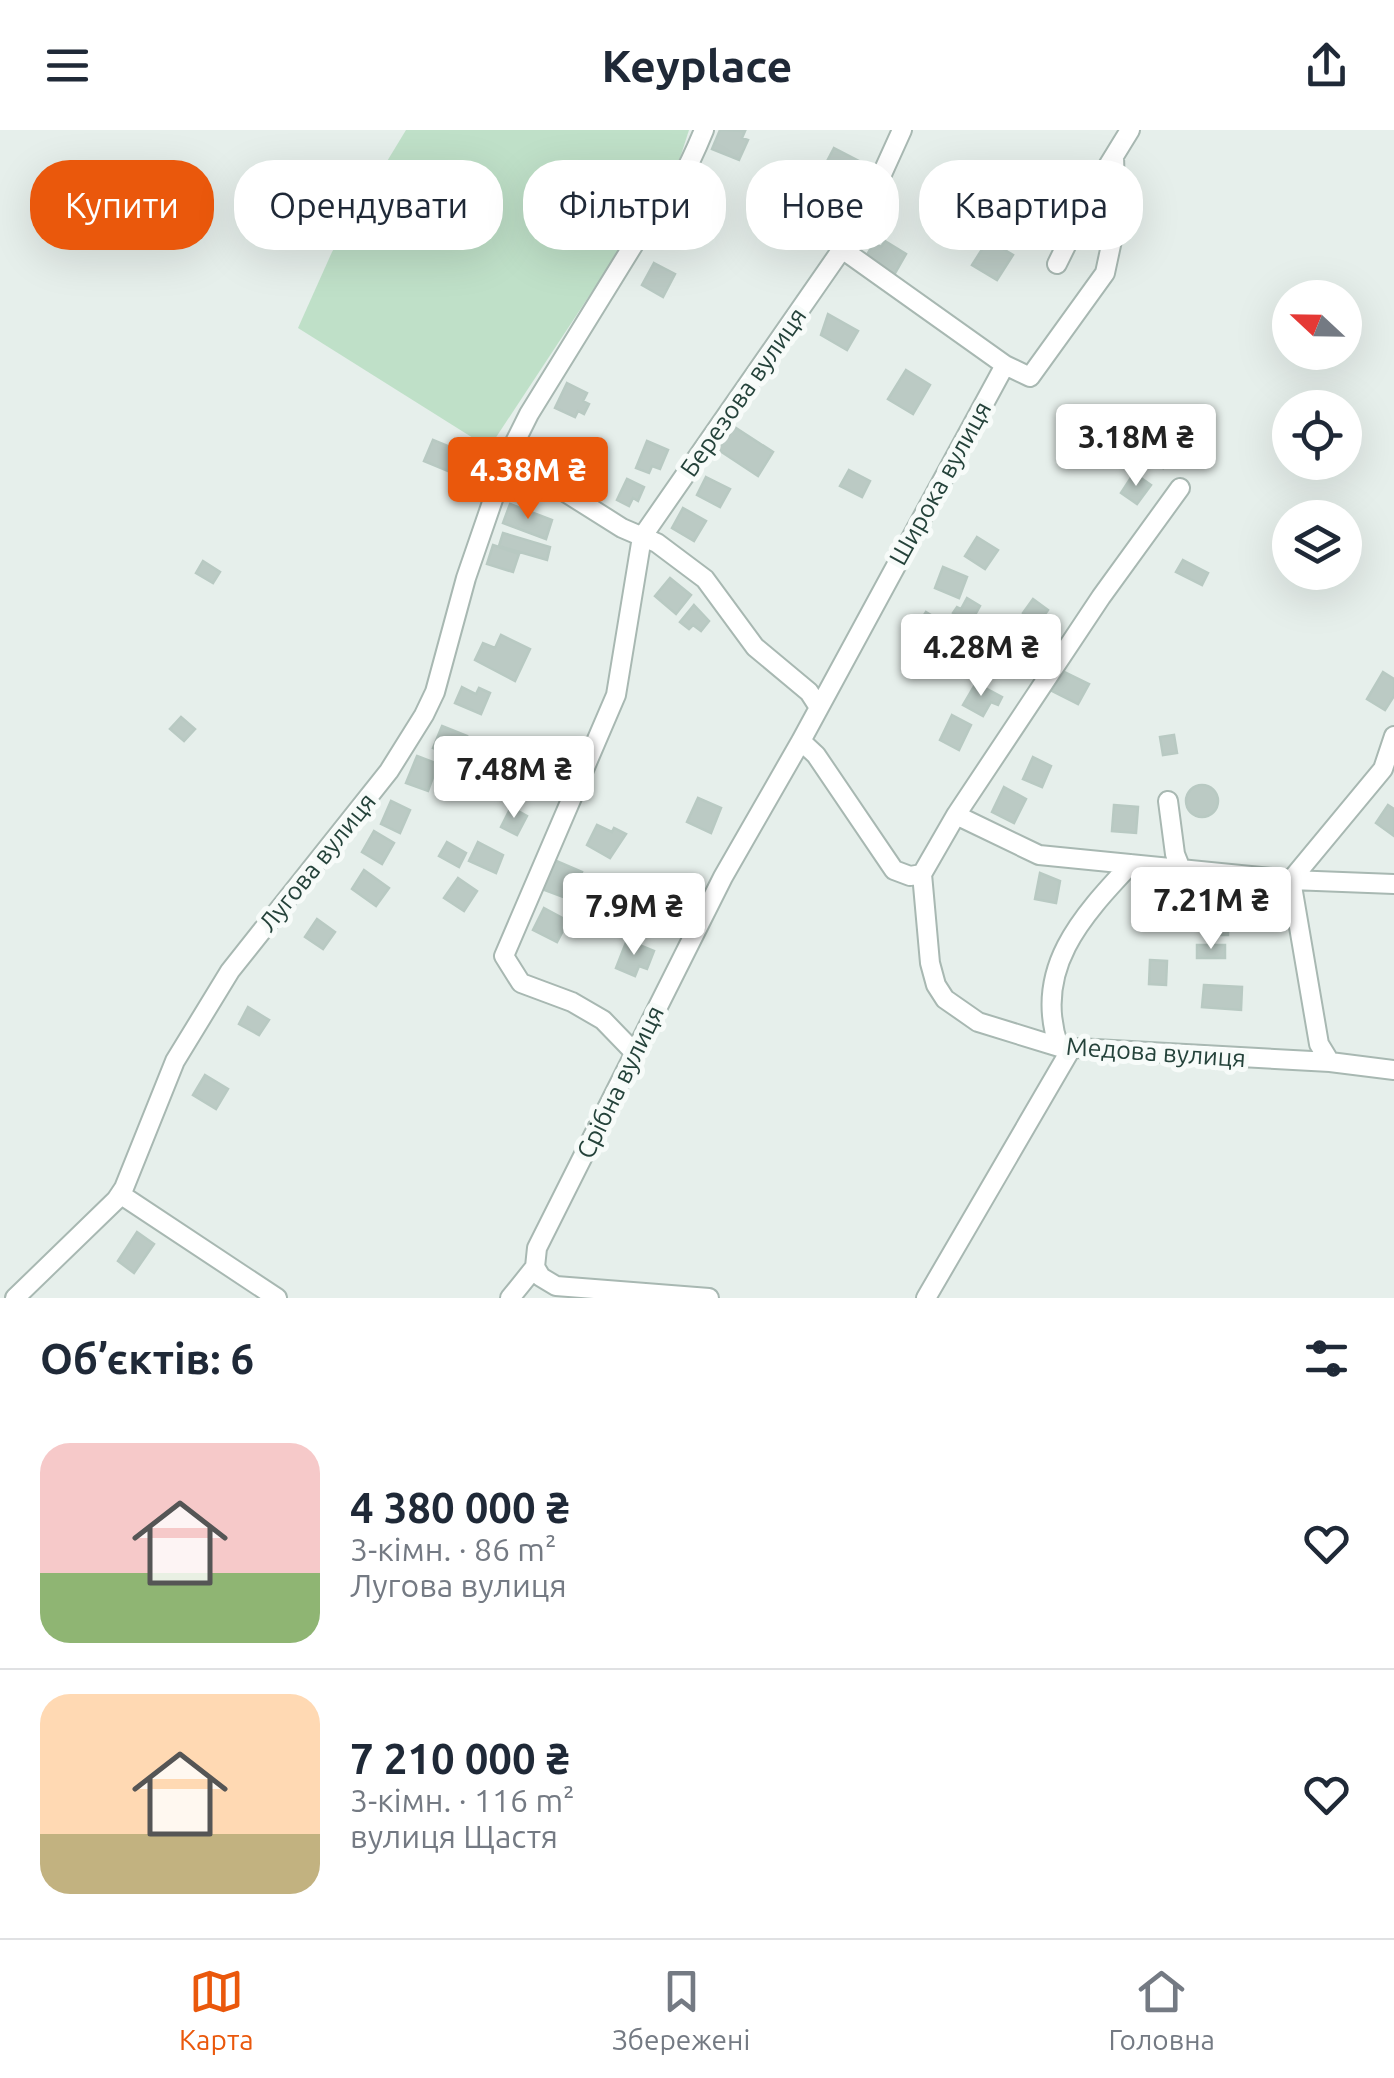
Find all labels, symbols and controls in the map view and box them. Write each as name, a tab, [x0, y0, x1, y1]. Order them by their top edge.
icon: menu	[40, 38, 95, 93]
icon: share	[1299, 38, 1354, 93]
text: Keyplace	[602, 40, 792, 91]
chip: Купити	[30, 160, 214, 250]
chip: Орендувати	[234, 160, 503, 250]
chip: Фільтри	[523, 160, 726, 250]
chip: Нове	[746, 160, 899, 250]
chip: Квартира	[919, 160, 1143, 250]
north arrow	[1272, 280, 1362, 370]
map controls	[1272, 280, 1362, 590]
street label: Березова вулиця	[674, 302, 812, 482]
button: locate	[1272, 390, 1362, 480]
street label: Широка вулиця	[883, 396, 997, 570]
pin: 3.18M ₴	[1044, 404, 1228, 489]
text: 3.18M ₴	[1078, 418, 1194, 454]
pin: 4.38M ₴	[436, 437, 620, 522]
text: 4.38M ₴	[470, 451, 586, 487]
button: layers	[1272, 500, 1362, 590]
pin: 4.28M ₴	[889, 614, 1073, 699]
text: 4.28M ₴	[923, 628, 1039, 664]
pin: 7.48M ₴	[422, 736, 606, 821]
text: 7.48M ₴	[456, 750, 572, 786]
street label: Лугова вулиця	[253, 787, 381, 937]
pin: 7.21M ₴	[1119, 867, 1303, 952]
pin: 7.9M ₴	[553, 873, 715, 958]
text: 7.21M ₴	[1153, 881, 1269, 917]
text: 7.9M ₴	[585, 887, 683, 923]
street label: Срібна вулиця	[571, 1001, 669, 1163]
street label: Медова вулиця	[1065, 1032, 1247, 1072]
icon: filters	[1299, 1331, 1354, 1386]
text: Об’єктів: 6	[40, 1335, 254, 1382]
icon: home	[120, 1483, 240, 1603]
text: 4 380 000 ₴	[350, 1484, 569, 1531]
icon: heart	[1299, 1516, 1354, 1571]
text: 3-кімн. · 86 m²	[350, 1531, 556, 1567]
text: Лугова вулиця	[350, 1567, 567, 1603]
icon: home	[120, 1734, 240, 1854]
text: 7 210 000 ₴	[350, 1735, 569, 1782]
icon: heart	[1299, 1767, 1354, 1822]
text: 3-кімн. · 116 m²	[350, 1782, 575, 1818]
text: вулиця Щастя	[350, 1818, 558, 1854]
tab: Карта	[179, 1964, 254, 2055]
tab: Збережені	[612, 1964, 750, 2055]
tab: Головна	[1108, 1964, 1215, 2055]

